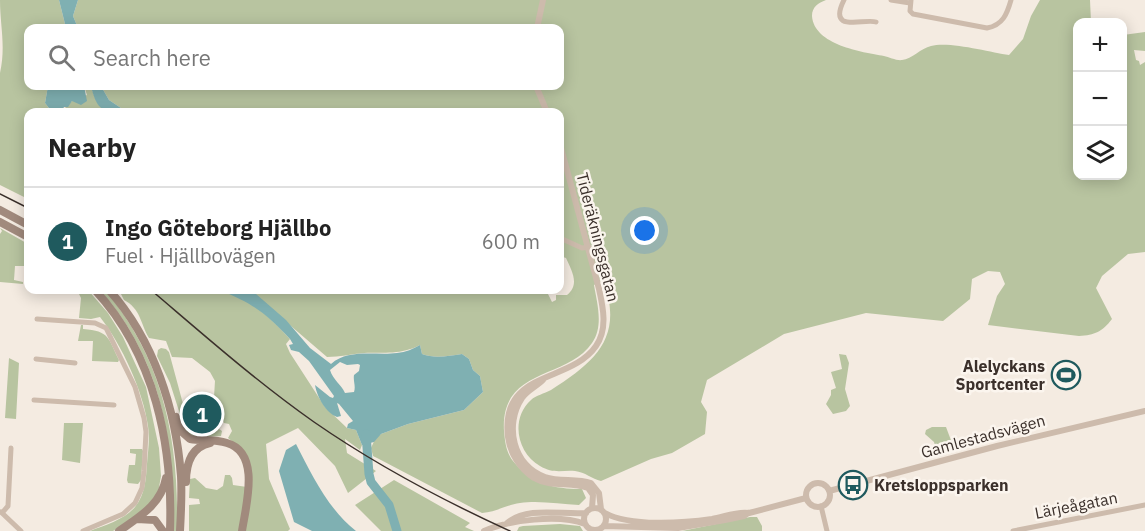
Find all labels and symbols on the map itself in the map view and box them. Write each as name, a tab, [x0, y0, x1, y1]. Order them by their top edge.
street label: Tideräkningsgatan	[572, 170, 624, 304]
your location	[630, 216, 659, 245]
place label: Alelyckans Sportcenter	[955, 356, 1046, 394]
sports icon: Alelyckans Sportcenter	[1050, 359, 1082, 391]
pin: 1	[182, 392, 222, 436]
street label: Gamlestadsvägen	[919, 410, 1047, 462]
bus stop icon: Kretsloppsparken	[837, 469, 869, 501]
place label: Kretsloppsparken	[874, 475, 1009, 495]
street label: Lärjeågatan	[1033, 487, 1119, 523]

